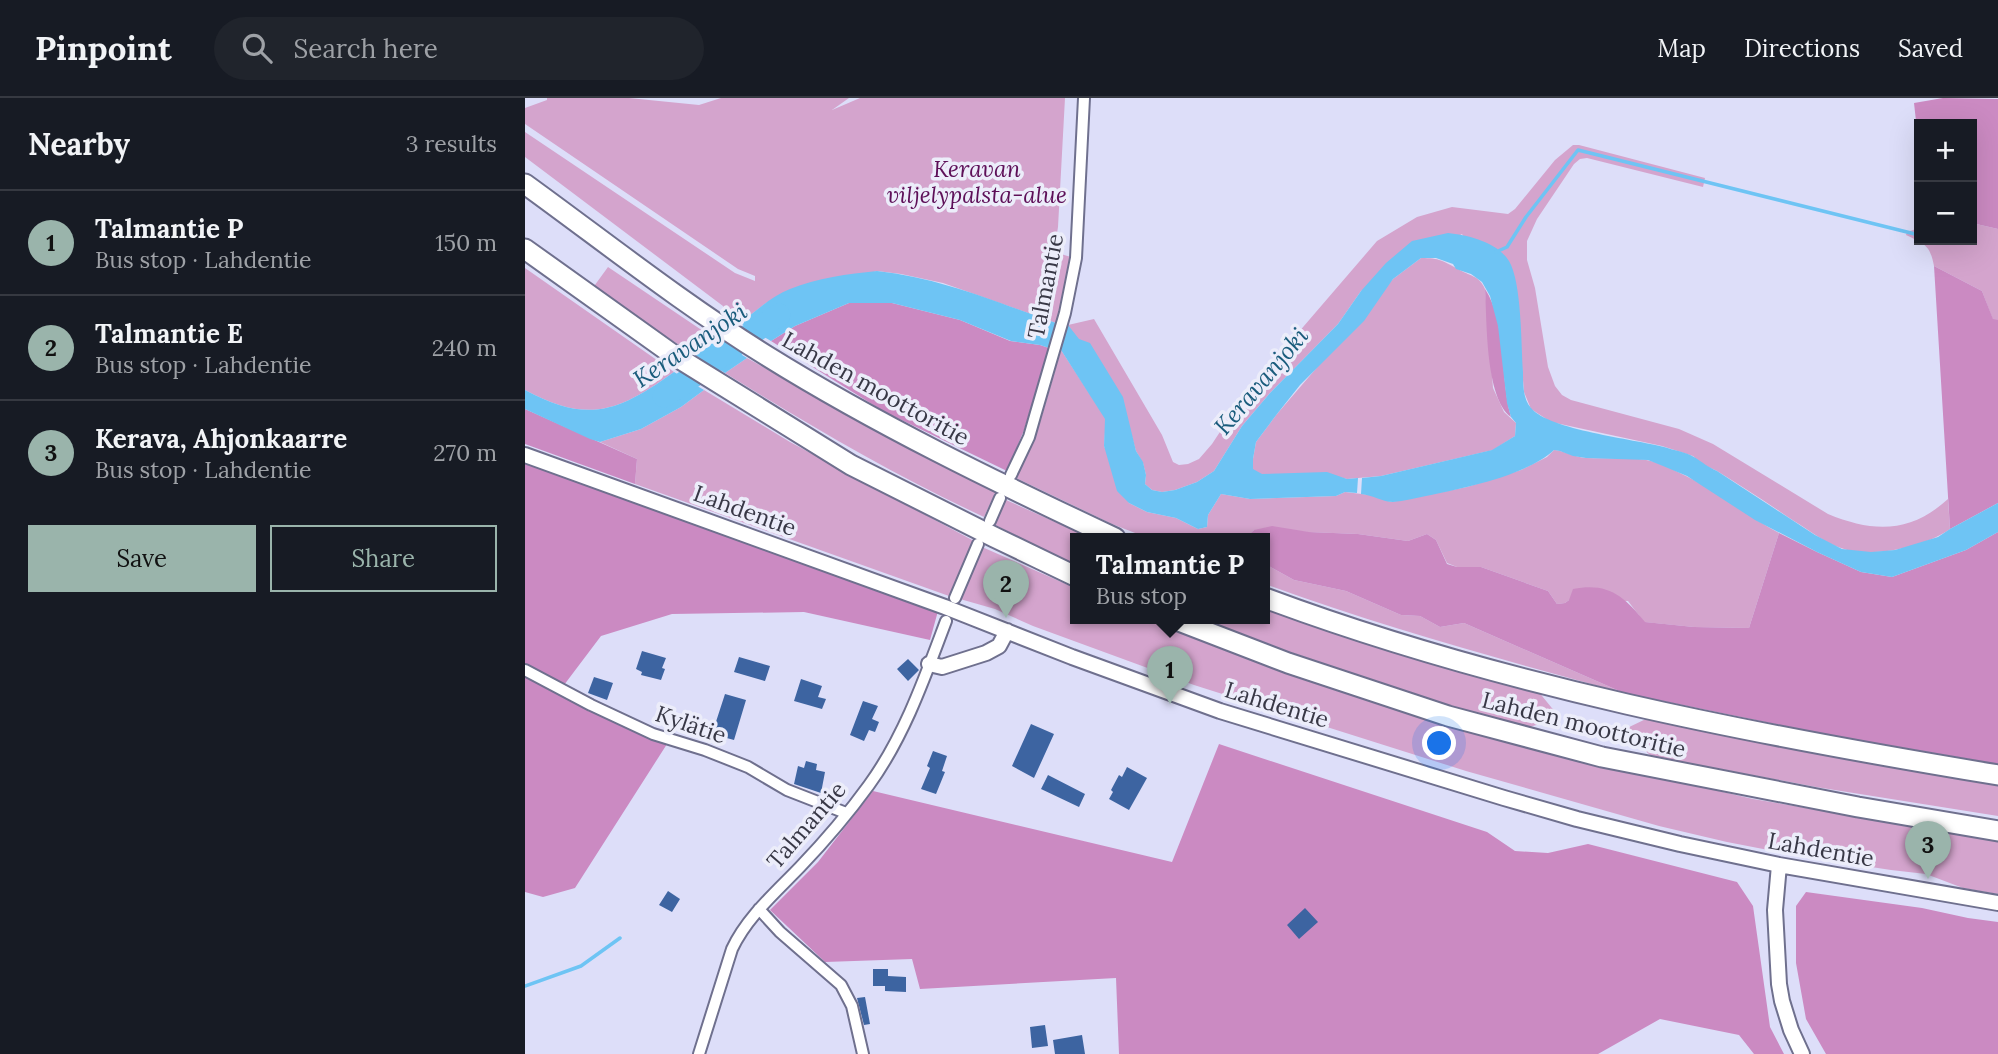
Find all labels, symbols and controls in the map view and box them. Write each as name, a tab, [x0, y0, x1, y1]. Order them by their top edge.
search box	[214, 17, 704, 80]
text: Pinpoint	[35, 27, 172, 69]
icon: search	[238, 29, 276, 67]
text: Search here	[294, 32, 438, 65]
text: Map	[1657, 33, 1706, 64]
text: Directions	[1744, 33, 1860, 64]
text: Saved	[1898, 33, 1963, 64]
map controls	[1914, 119, 1977, 245]
button: +	[1914, 119, 1977, 182]
text: Nearby	[28, 125, 130, 163]
text: 3 results	[406, 129, 497, 158]
park label: Keravan viljelypalsta-alue	[887, 154, 1067, 209]
button: −	[1914, 182, 1977, 245]
text: Talmantie P	[95, 212, 243, 245]
text: 1	[46, 228, 56, 257]
text: 150 m	[435, 228, 497, 257]
street label: Talmantie	[1021, 231, 1069, 341]
text: Bus stop · Lahdentie	[95, 245, 311, 274]
water label: Keravanjoki	[627, 295, 753, 394]
text: Talmantie E	[95, 317, 243, 350]
water label: Keravanjoki	[1207, 321, 1315, 441]
street label: Lahden moottoritie	[777, 325, 975, 451]
text: 2	[45, 333, 57, 362]
text: 240 m	[432, 333, 497, 362]
text: Bus stop · Lahdentie	[95, 350, 311, 379]
text: Kerava, Ahjonkaarre	[95, 422, 347, 455]
text: 3	[45, 438, 57, 467]
text: 270 m	[433, 438, 497, 467]
text: Bus stop · Lahdentie	[95, 455, 311, 484]
street label: Lahdentie	[690, 478, 800, 542]
button: Save	[28, 525, 256, 592]
button: Share	[270, 525, 497, 592]
popup	[1070, 533, 1270, 624]
text: Talmantie P	[1096, 548, 1244, 581]
pin: 2	[983, 560, 1029, 618]
text: Bus stop	[1096, 581, 1187, 610]
pin: 1	[1147, 646, 1193, 704]
street label: Lahdentie	[1221, 674, 1333, 734]
street label: Lahden moottoritie	[1479, 685, 1689, 763]
street label: Kylätie	[652, 698, 730, 750]
your location	[1422, 726, 1456, 760]
street label: Talmantie	[760, 775, 852, 875]
pin: 3	[1905, 821, 1951, 879]
street label: Lahdentie	[1766, 825, 1876, 873]

